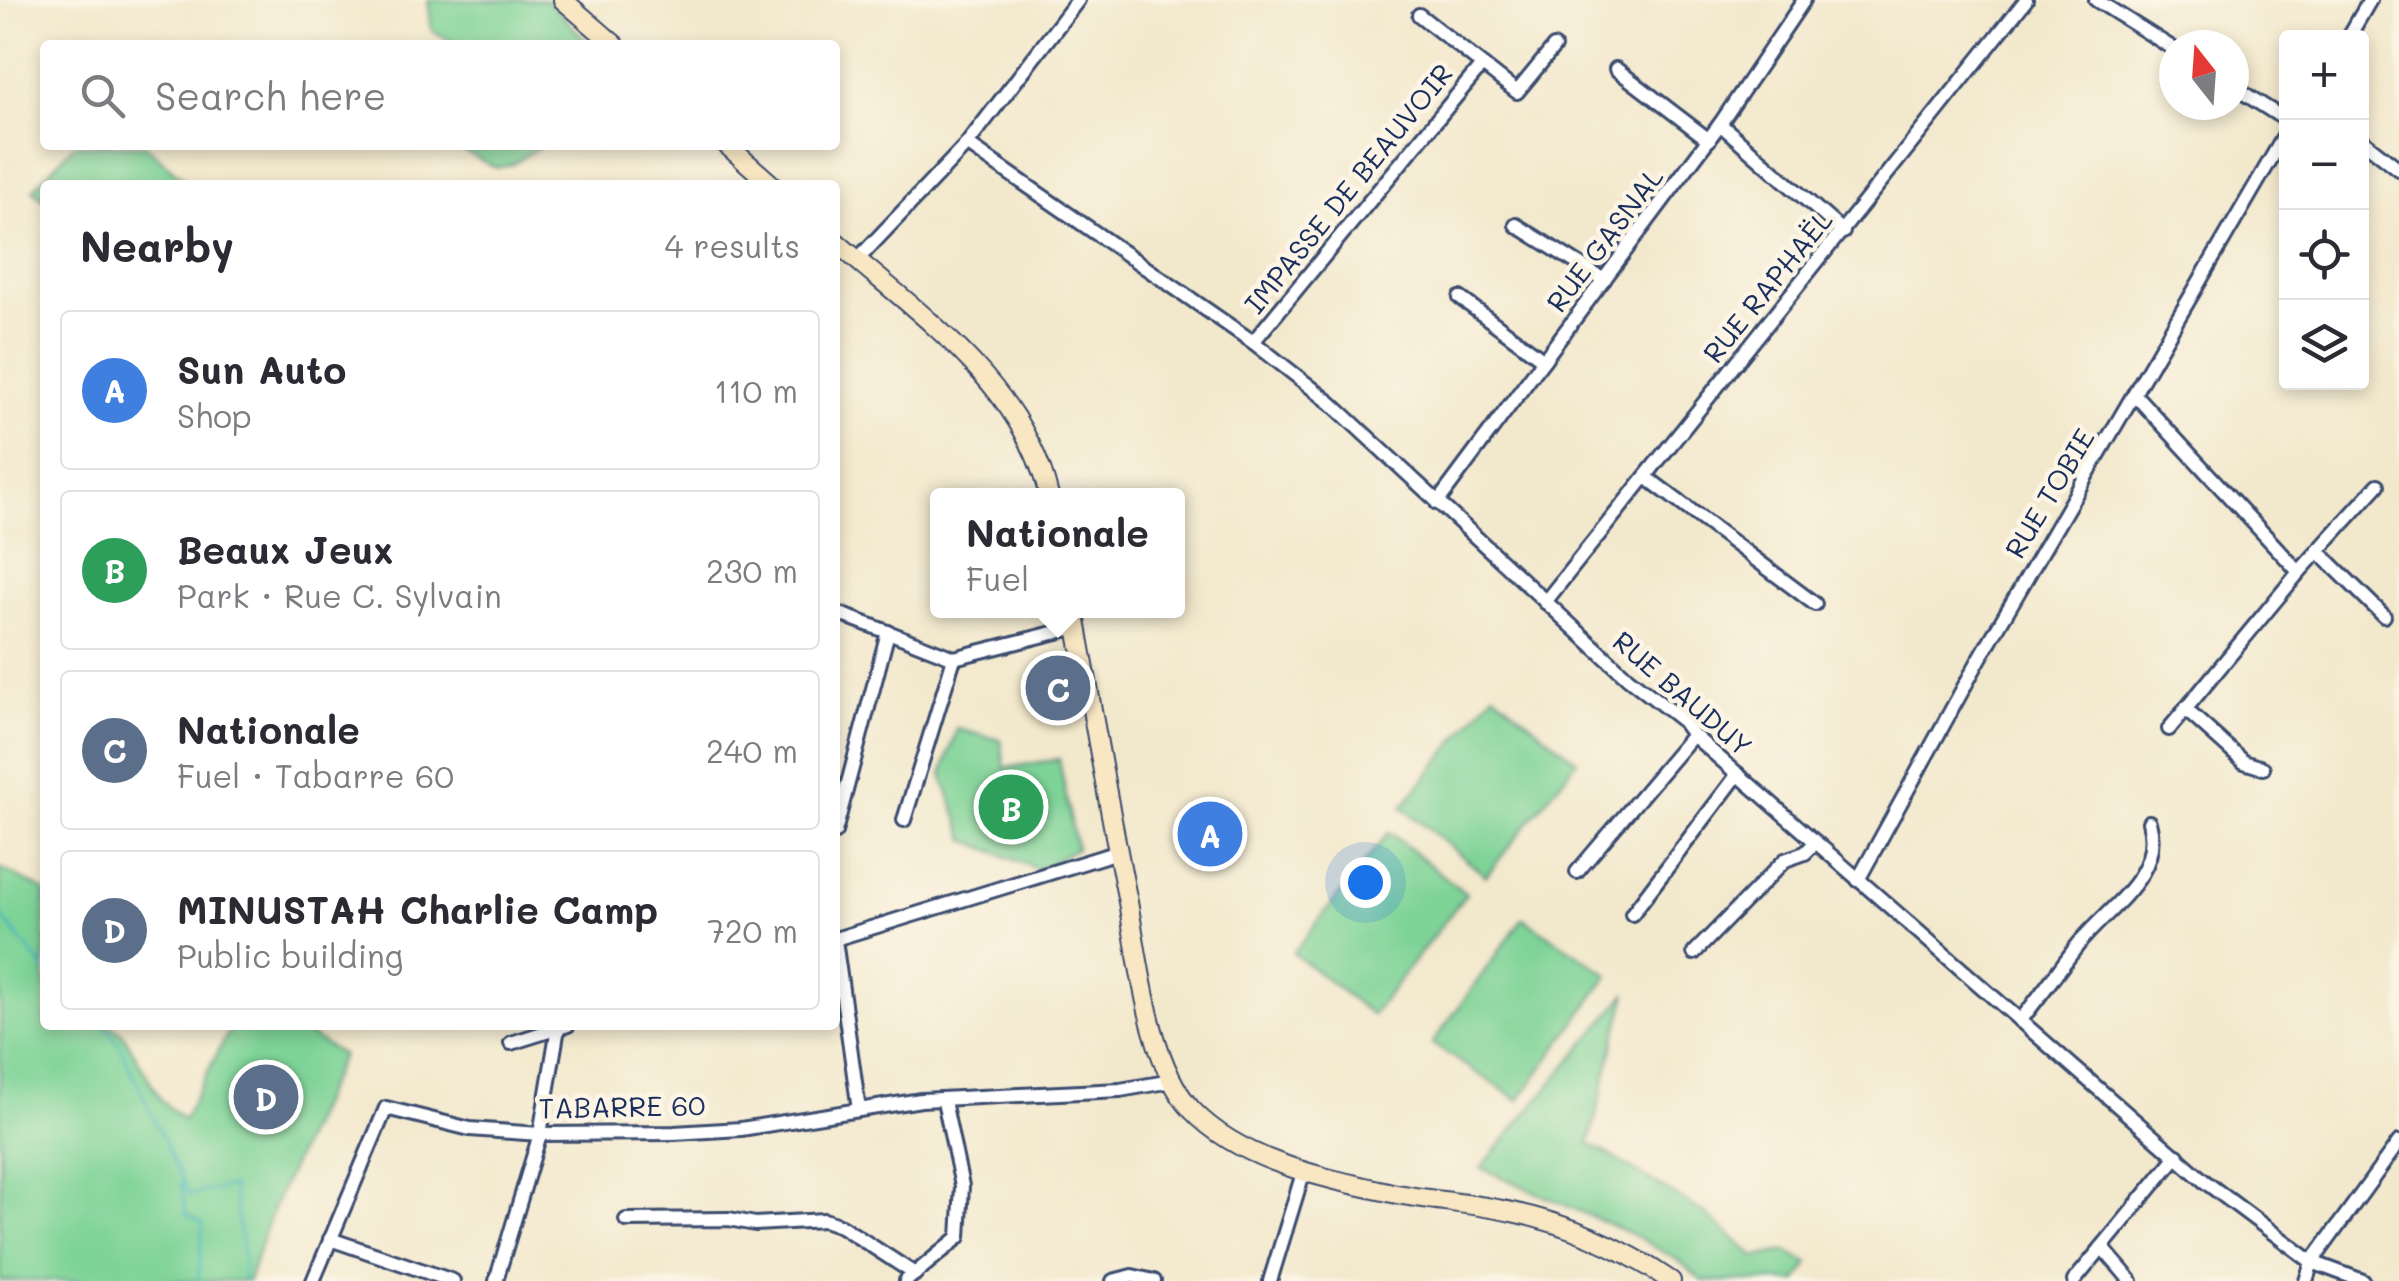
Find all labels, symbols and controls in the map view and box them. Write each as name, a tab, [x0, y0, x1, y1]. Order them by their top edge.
north arrow	[2159, 30, 2249, 120]
map controls	[2279, 30, 2369, 390]
button: +	[2279, 30, 2369, 120]
search box	[40, 40, 840, 150]
street label: IMPASSE DE BEAUVOIR	[1236, 56, 1460, 320]
icon: search	[75, 68, 130, 123]
text: Search here	[155, 70, 386, 120]
button: −	[2279, 120, 2369, 210]
street label: RUE GASNAL	[1538, 159, 1670, 319]
street label: RUE RAPHAËL	[1694, 202, 1840, 370]
button: locate	[2279, 210, 2369, 300]
text: Nearby	[80, 218, 234, 273]
text: 4 results	[664, 224, 800, 266]
button: layers	[2279, 300, 2369, 390]
text: Sun Auto	[177, 344, 346, 394]
text: A	[103, 369, 126, 411]
text: 110 m	[714, 369, 798, 411]
text: Shop	[177, 394, 252, 436]
street label: RUE TOBIE	[1996, 422, 2102, 564]
popup	[930, 488, 1185, 618]
text: Nationale	[966, 507, 1149, 557]
text: Beaux Jeux	[177, 524, 394, 574]
text: B	[104, 549, 125, 591]
text: 230 m	[706, 549, 798, 591]
text: Fuel	[966, 557, 1029, 599]
text: Park · Rue C. Sylvain	[177, 574, 502, 616]
street label: RUE BAUDUY	[1606, 623, 1760, 763]
pin: C	[1026, 650, 1090, 726]
text: Nationale	[177, 704, 360, 754]
text: C	[103, 729, 126, 771]
text: 240 m	[706, 729, 798, 771]
text: Fuel · Tabarre 60	[177, 754, 454, 796]
pin: B	[978, 770, 1044, 844]
pin: A	[1178, 796, 1242, 872]
your location	[1340, 857, 1391, 908]
text: MINUSTAH Charlie Camp	[177, 884, 658, 934]
text: D	[103, 909, 126, 951]
text: 720 m	[707, 909, 798, 951]
text: Public building	[177, 934, 403, 976]
pin: D	[234, 1060, 298, 1134]
street label: TABARRE 60	[538, 1087, 706, 1125]

